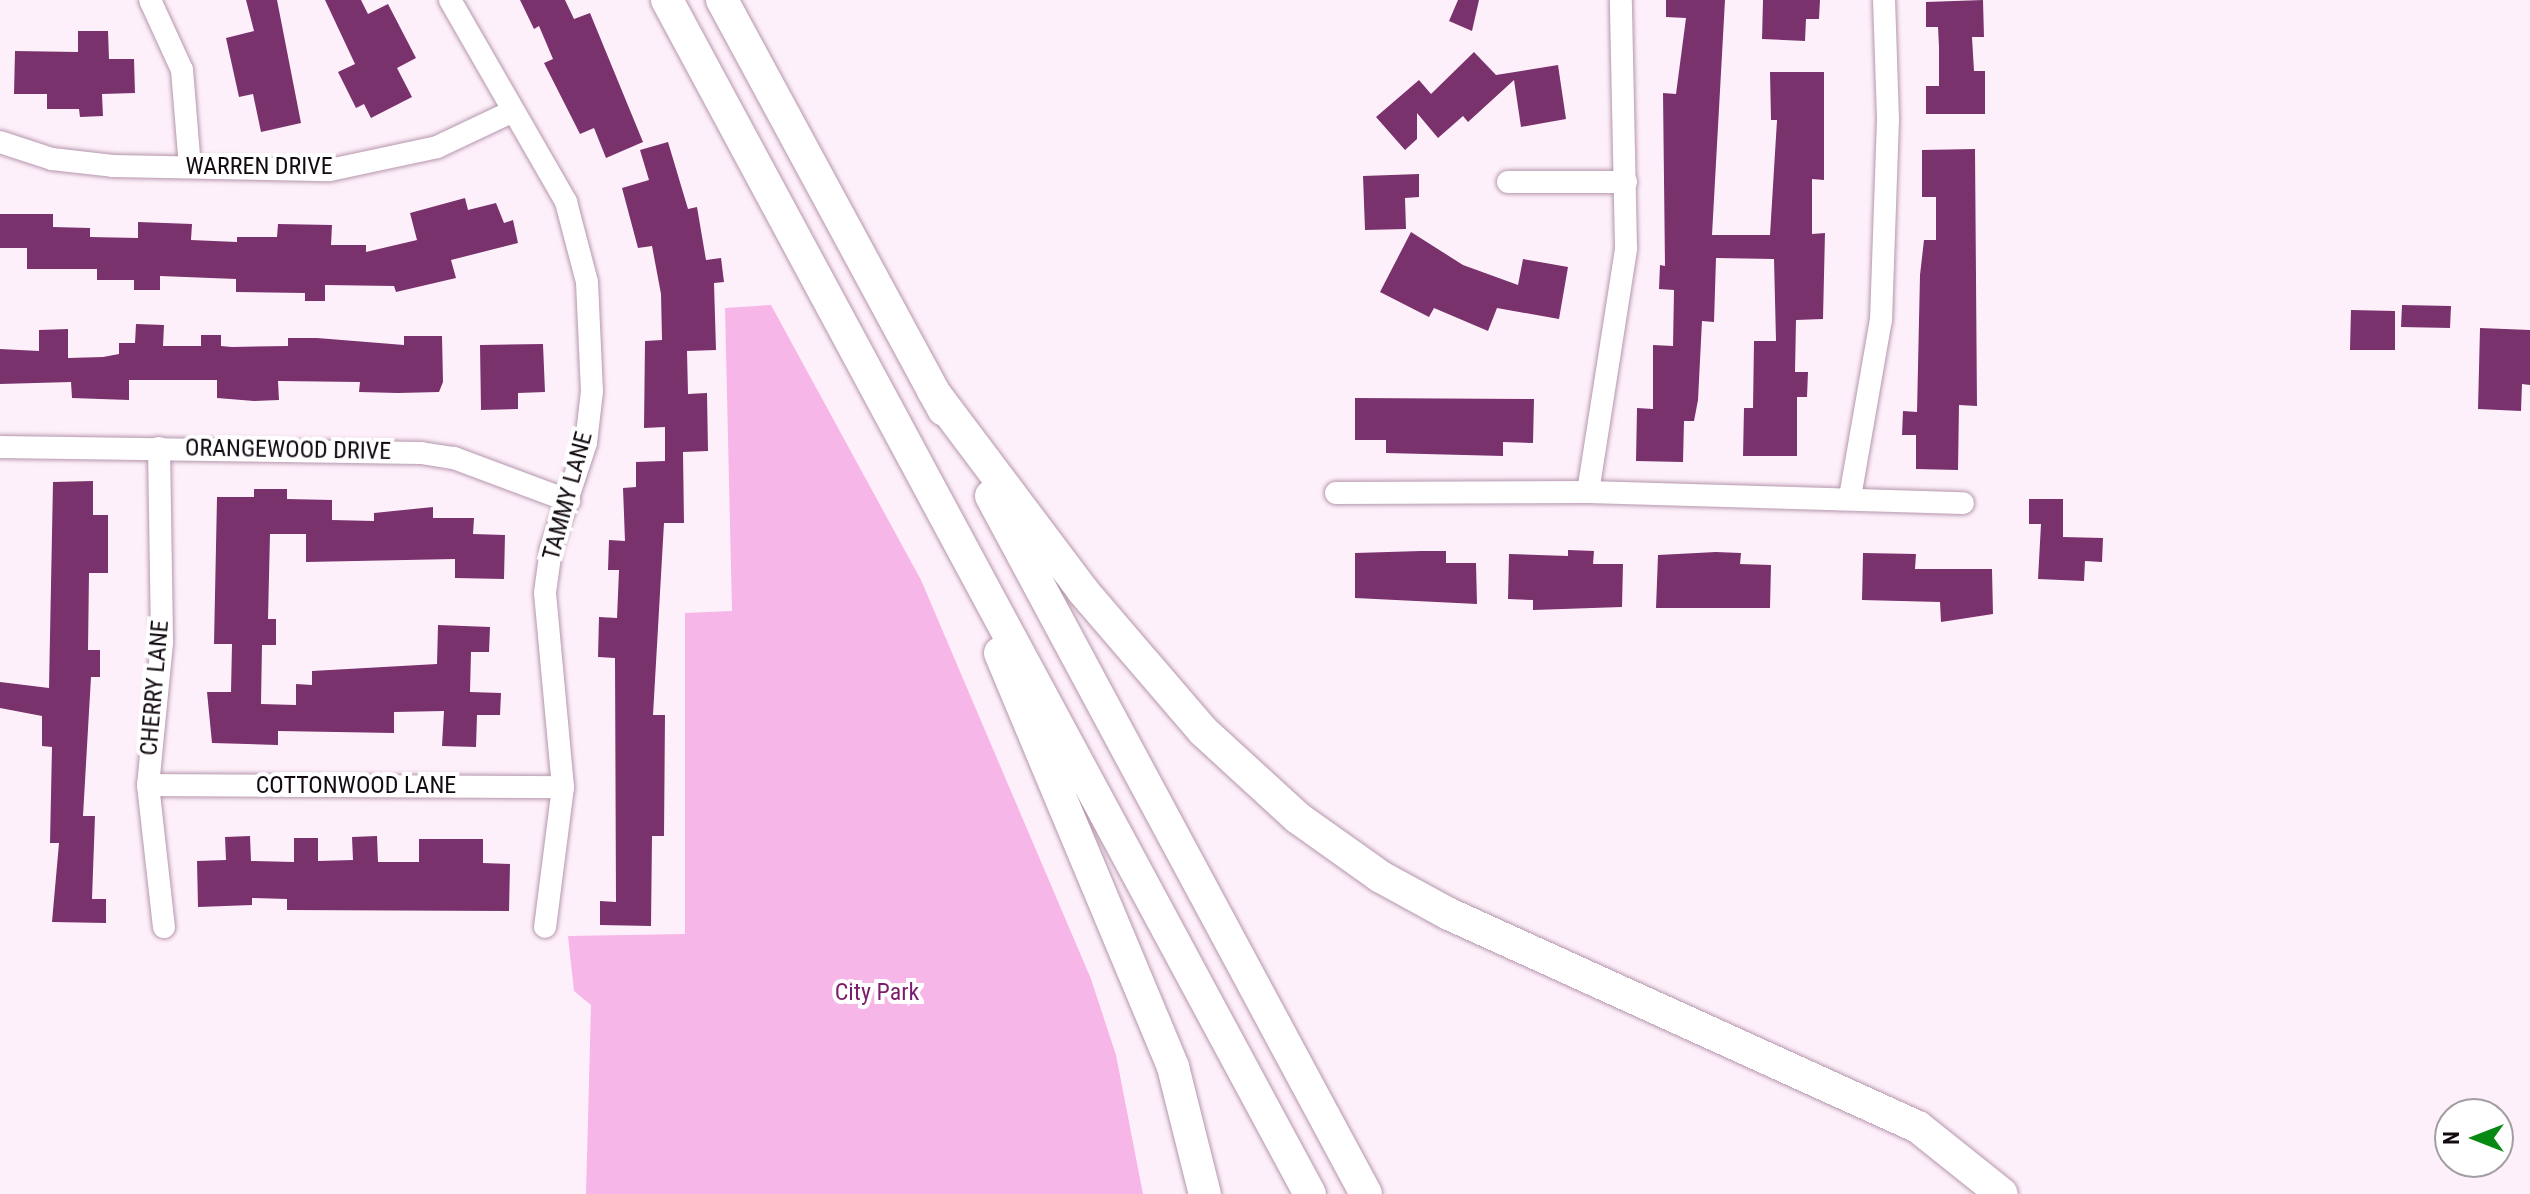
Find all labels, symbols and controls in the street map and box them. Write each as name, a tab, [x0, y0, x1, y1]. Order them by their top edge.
street label: WARREN DRIVE	[185, 153, 333, 181]
street label: TAMMY LANE	[537, 429, 599, 563]
street label: ORANGEWOOD DRIVE	[185, 434, 391, 466]
street label: CHERRY LANE	[135, 619, 175, 757]
street label: COTTONWOOD LANE	[256, 772, 456, 800]
park label: City Park	[835, 979, 919, 1007]
north arrow	[2434, 1098, 2514, 1178]
text: N	[2439, 1131, 2464, 1145]

